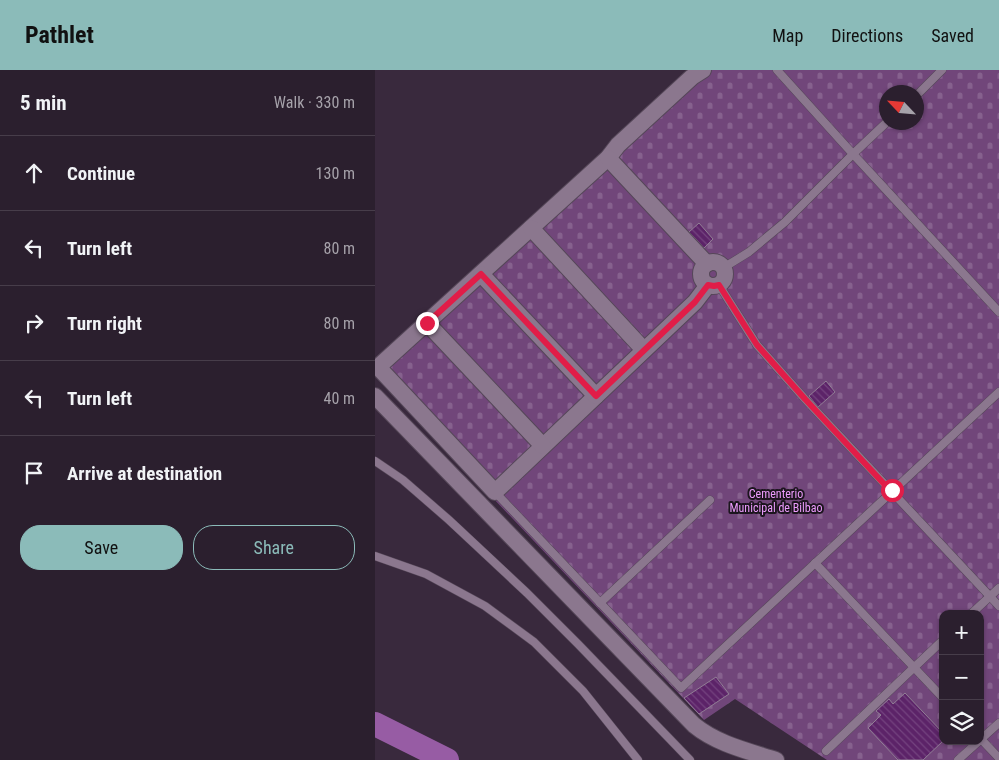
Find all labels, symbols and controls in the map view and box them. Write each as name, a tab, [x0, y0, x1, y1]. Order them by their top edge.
text: Pathlet	[25, 21, 94, 49]
text: Map	[772, 25, 803, 46]
text: Directions	[831, 25, 903, 46]
text: Saved	[931, 25, 974, 46]
north arrow	[879, 85, 924, 130]
text: 5 min	[20, 91, 67, 115]
text: Walk · 330 m	[274, 93, 355, 112]
icon: ahead	[20, 159, 48, 187]
text: Continue	[67, 162, 135, 185]
text: 130 m	[316, 164, 355, 183]
icon: left	[20, 234, 48, 262]
text: Turn left	[67, 237, 132, 260]
text: 80 m	[323, 239, 355, 258]
icon: right	[20, 309, 48, 337]
text: Turn right	[67, 312, 142, 335]
route end	[416, 312, 439, 335]
text: 80 m	[323, 314, 355, 333]
icon: left	[20, 384, 48, 412]
text: Turn left	[67, 387, 132, 410]
text: 40 m	[323, 389, 355, 408]
icon: arrive	[20, 459, 48, 487]
text: Arrive at destination	[67, 462, 222, 485]
route start	[881, 479, 904, 502]
park label: Cementerio Municipal de Bilbao	[730, 487, 822, 515]
button: Save	[20, 525, 183, 570]
button: Share	[193, 525, 355, 570]
map controls	[939, 610, 984, 745]
button: +	[939, 610, 984, 655]
button: −	[939, 655, 984, 700]
button: layers	[939, 700, 984, 745]

